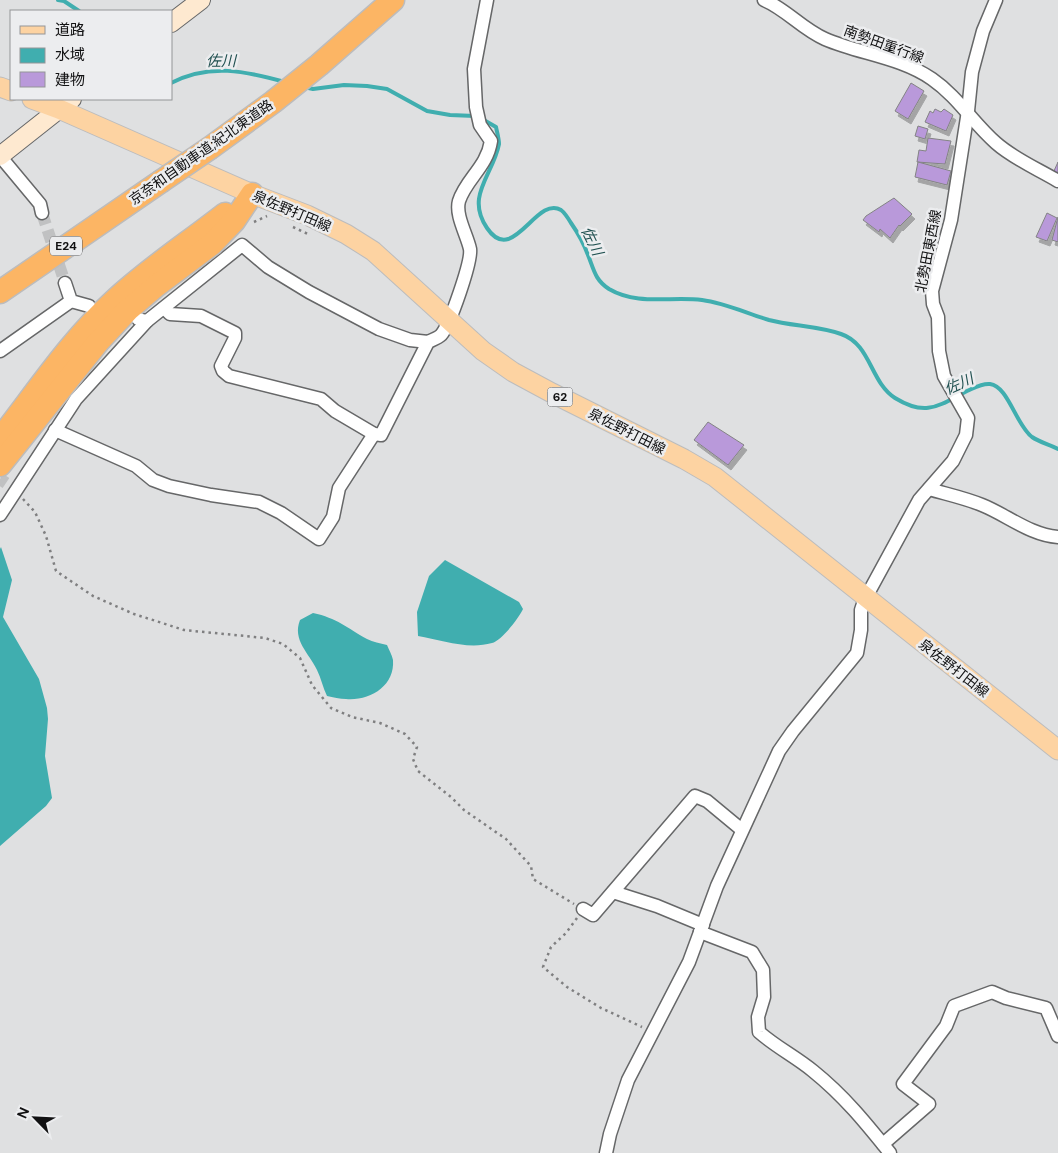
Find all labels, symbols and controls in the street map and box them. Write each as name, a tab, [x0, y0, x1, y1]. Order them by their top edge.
legend	[10, 10, 172, 100]
text: 道路	[55, 20, 85, 40]
street label: 南勢田重行線	[841, 21, 927, 67]
text: 水域	[55, 45, 85, 65]
water label: 佐川	[206, 51, 238, 71]
text: 建物	[55, 70, 85, 90]
street label: 京奈和自動車道;紀北東道路	[126, 96, 276, 208]
street label: 泉佐野打田線	[250, 186, 334, 236]
street label: 北勢田東西線	[911, 208, 945, 294]
water label: 佐川	[576, 223, 608, 261]
road number: E24	[50, 237, 82, 256]
water label: 佐川	[941, 368, 979, 399]
road number: 62	[548, 388, 572, 407]
street label: 泉佐野打田線	[585, 404, 669, 458]
street label: 泉佐野打田線	[915, 635, 993, 701]
north arrow	[10, 1093, 60, 1143]
text: N	[13, 1104, 33, 1121]

